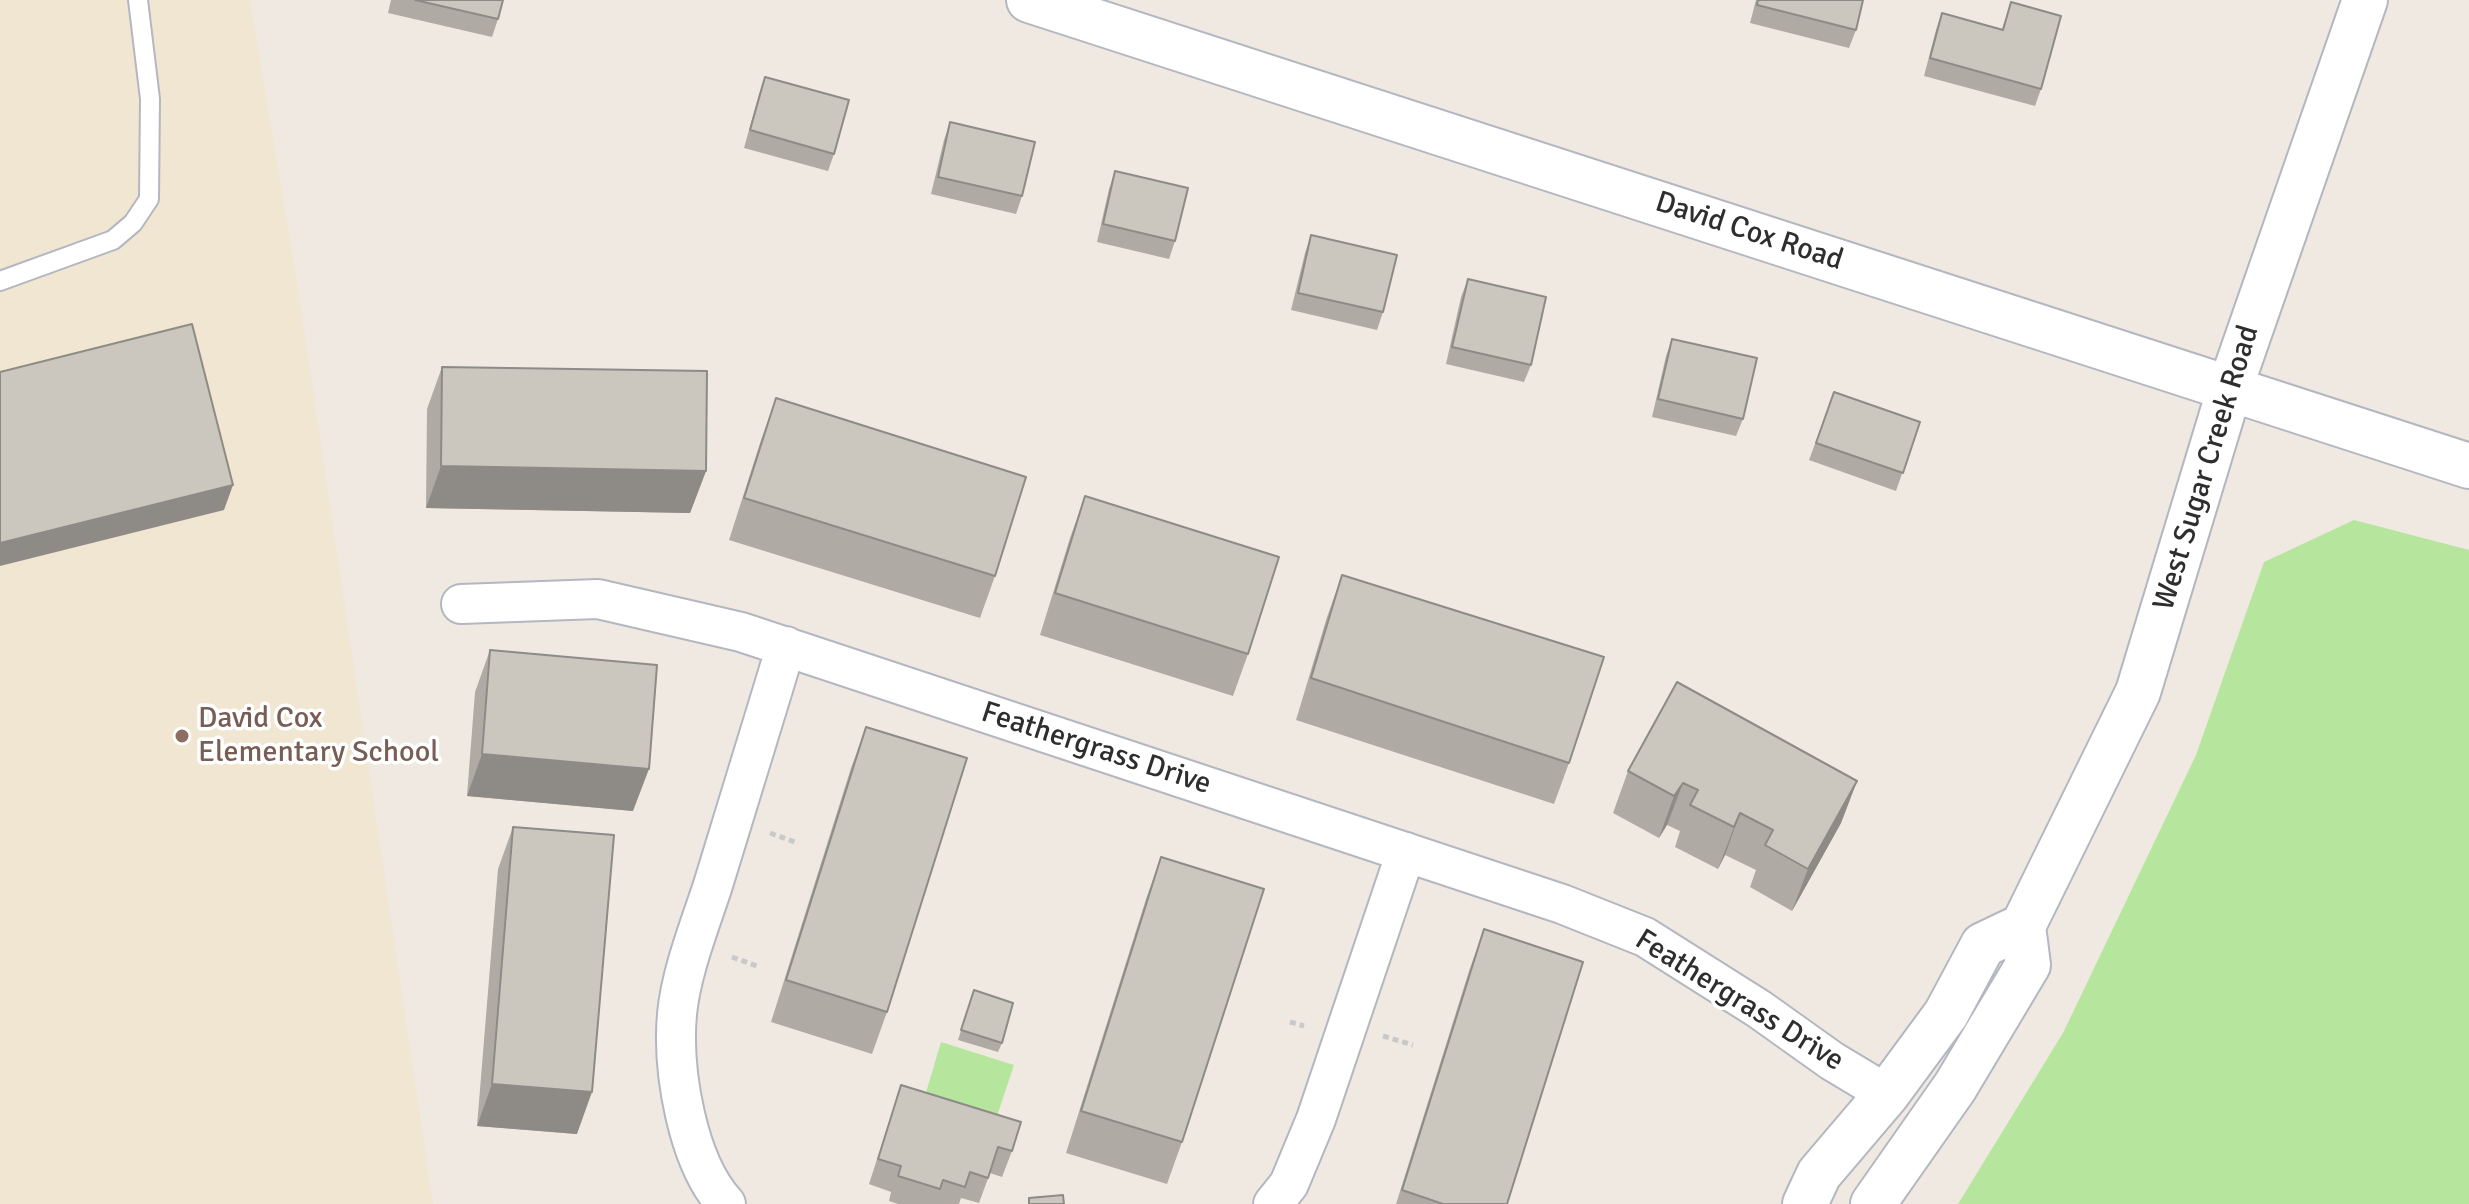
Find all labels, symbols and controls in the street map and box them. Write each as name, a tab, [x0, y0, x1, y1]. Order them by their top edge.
street label: David Cox Road	[1651, 185, 1847, 279]
street label: West Sugar Creek Road	[2147, 321, 2267, 615]
street label: Feathergrass Drive	[977, 695, 1215, 803]
place label: David Cox Elementary School	[198, 701, 439, 772]
marker: David Cox Elementary School	[173, 727, 191, 745]
street label: Feathergrass Drive	[1628, 922, 1850, 1080]

